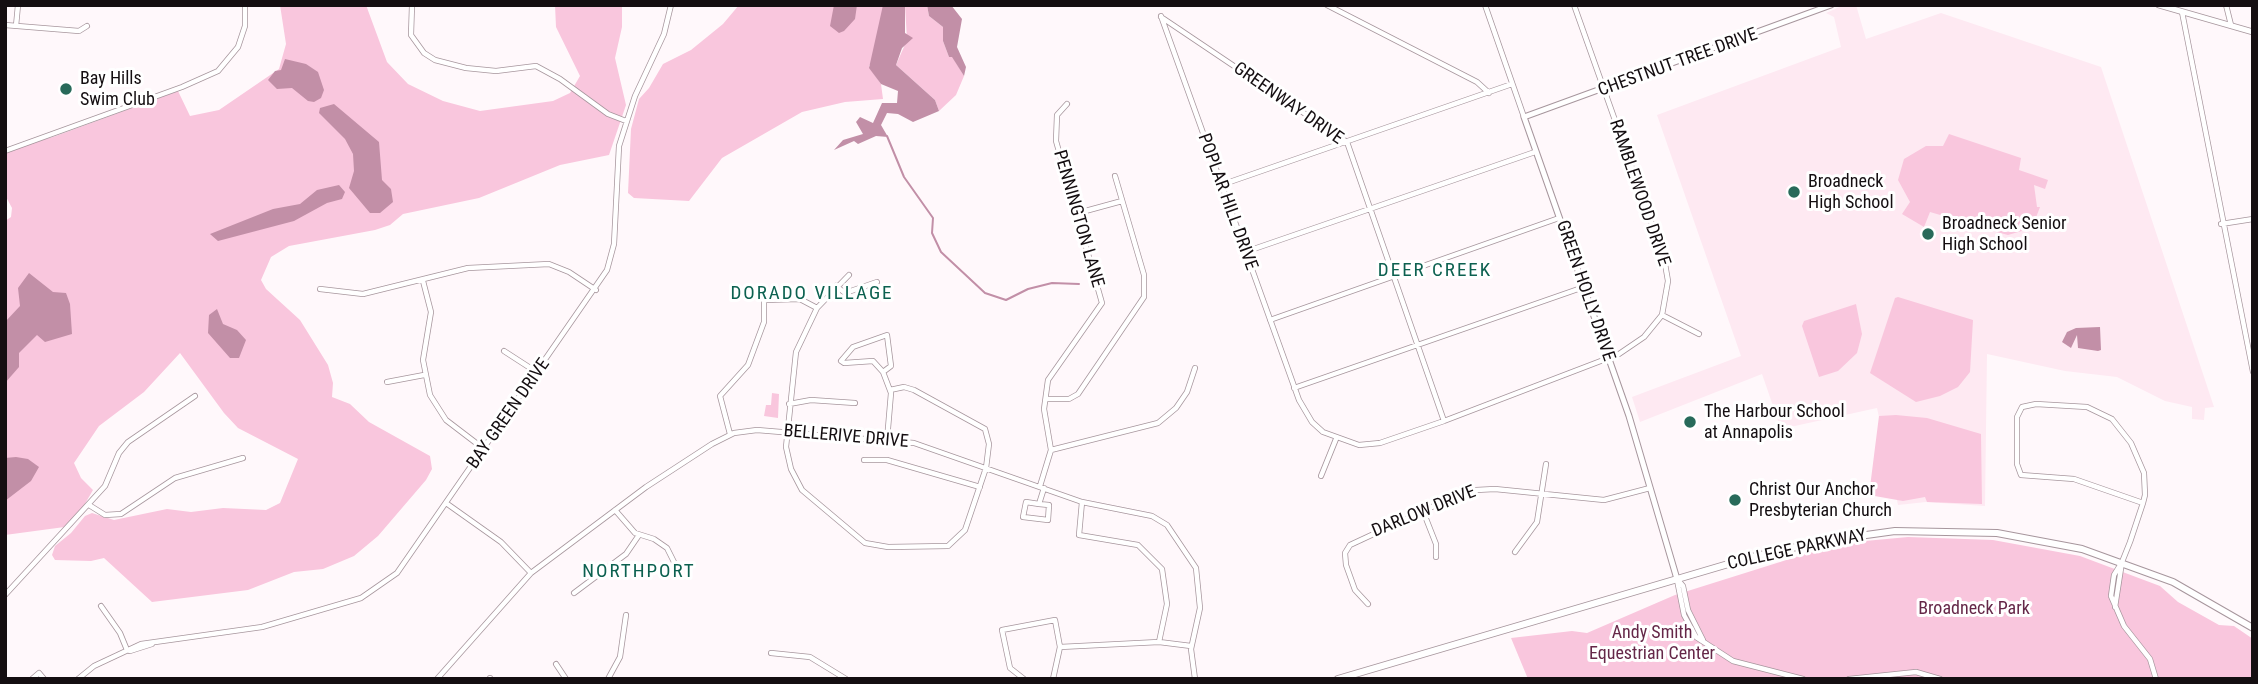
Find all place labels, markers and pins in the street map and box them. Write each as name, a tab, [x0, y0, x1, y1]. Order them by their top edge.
place label: Bay Hills Swim Club	[80, 68, 155, 110]
marker: Bay Hills Swim Club	[58, 81, 74, 97]
place label: Broadneck High School	[1808, 171, 1894, 214]
marker: Broadneck High School	[1786, 184, 1802, 200]
place label: Broadneck Senior High School	[1942, 213, 2067, 256]
marker: Broadneck Senior High School	[1920, 226, 1936, 242]
place label: The Harbour School at Annapolis	[1704, 401, 1845, 444]
marker: The Harbour School at Annapolis	[1682, 414, 1698, 430]
place label: Christ Our Anchor Presbyterian Church	[1749, 479, 1892, 522]
marker: Christ Our Anchor Presbyterian Church	[1727, 492, 1743, 508]

